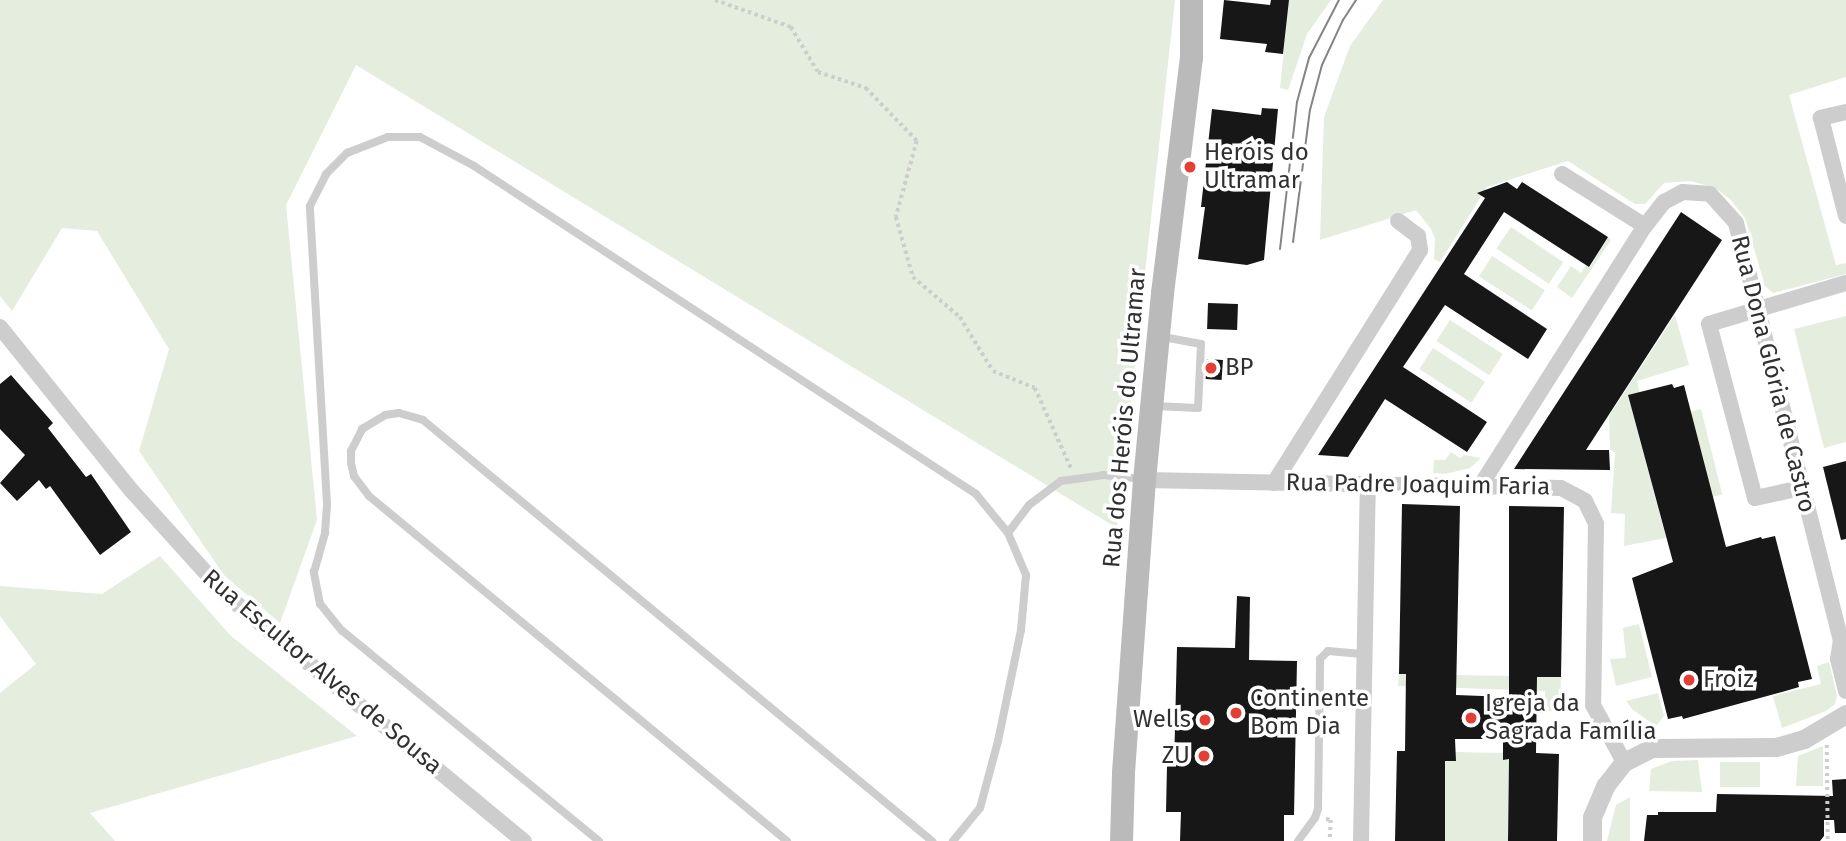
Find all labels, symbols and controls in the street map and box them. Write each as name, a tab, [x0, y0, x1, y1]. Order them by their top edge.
place label: Heróis do Ultramar	[1204, 139, 1309, 195]
marker: Heróis do Ultramar	[1182, 159, 1198, 175]
street label: Rua Dona Glória de Castro	[1725, 232, 1821, 516]
street label: Rua dos Heróis do Ultramar	[1098, 267, 1152, 569]
place label: BP	[1225, 354, 1254, 382]
marker: BP	[1203, 360, 1219, 376]
street label: Rua Padre Joaquim Faria	[1285, 468, 1551, 502]
street label: Rua Escultor Alves de Sousa	[196, 563, 448, 781]
place label: Froiz	[1703, 666, 1754, 694]
marker: Froiz	[1681, 672, 1697, 688]
place label: Continente Bom Dia	[1250, 685, 1369, 741]
place label: Igreja da Sagrada Família	[1485, 690, 1656, 746]
marker: Continente Bom Dia	[1228, 705, 1244, 721]
place label: Wells	[1133, 706, 1191, 734]
marker: Igreja da Sagrada Família	[1463, 710, 1479, 726]
marker: Wells	[1197, 712, 1213, 728]
place label: ZU	[1162, 742, 1190, 770]
marker: ZU	[1196, 748, 1212, 764]

